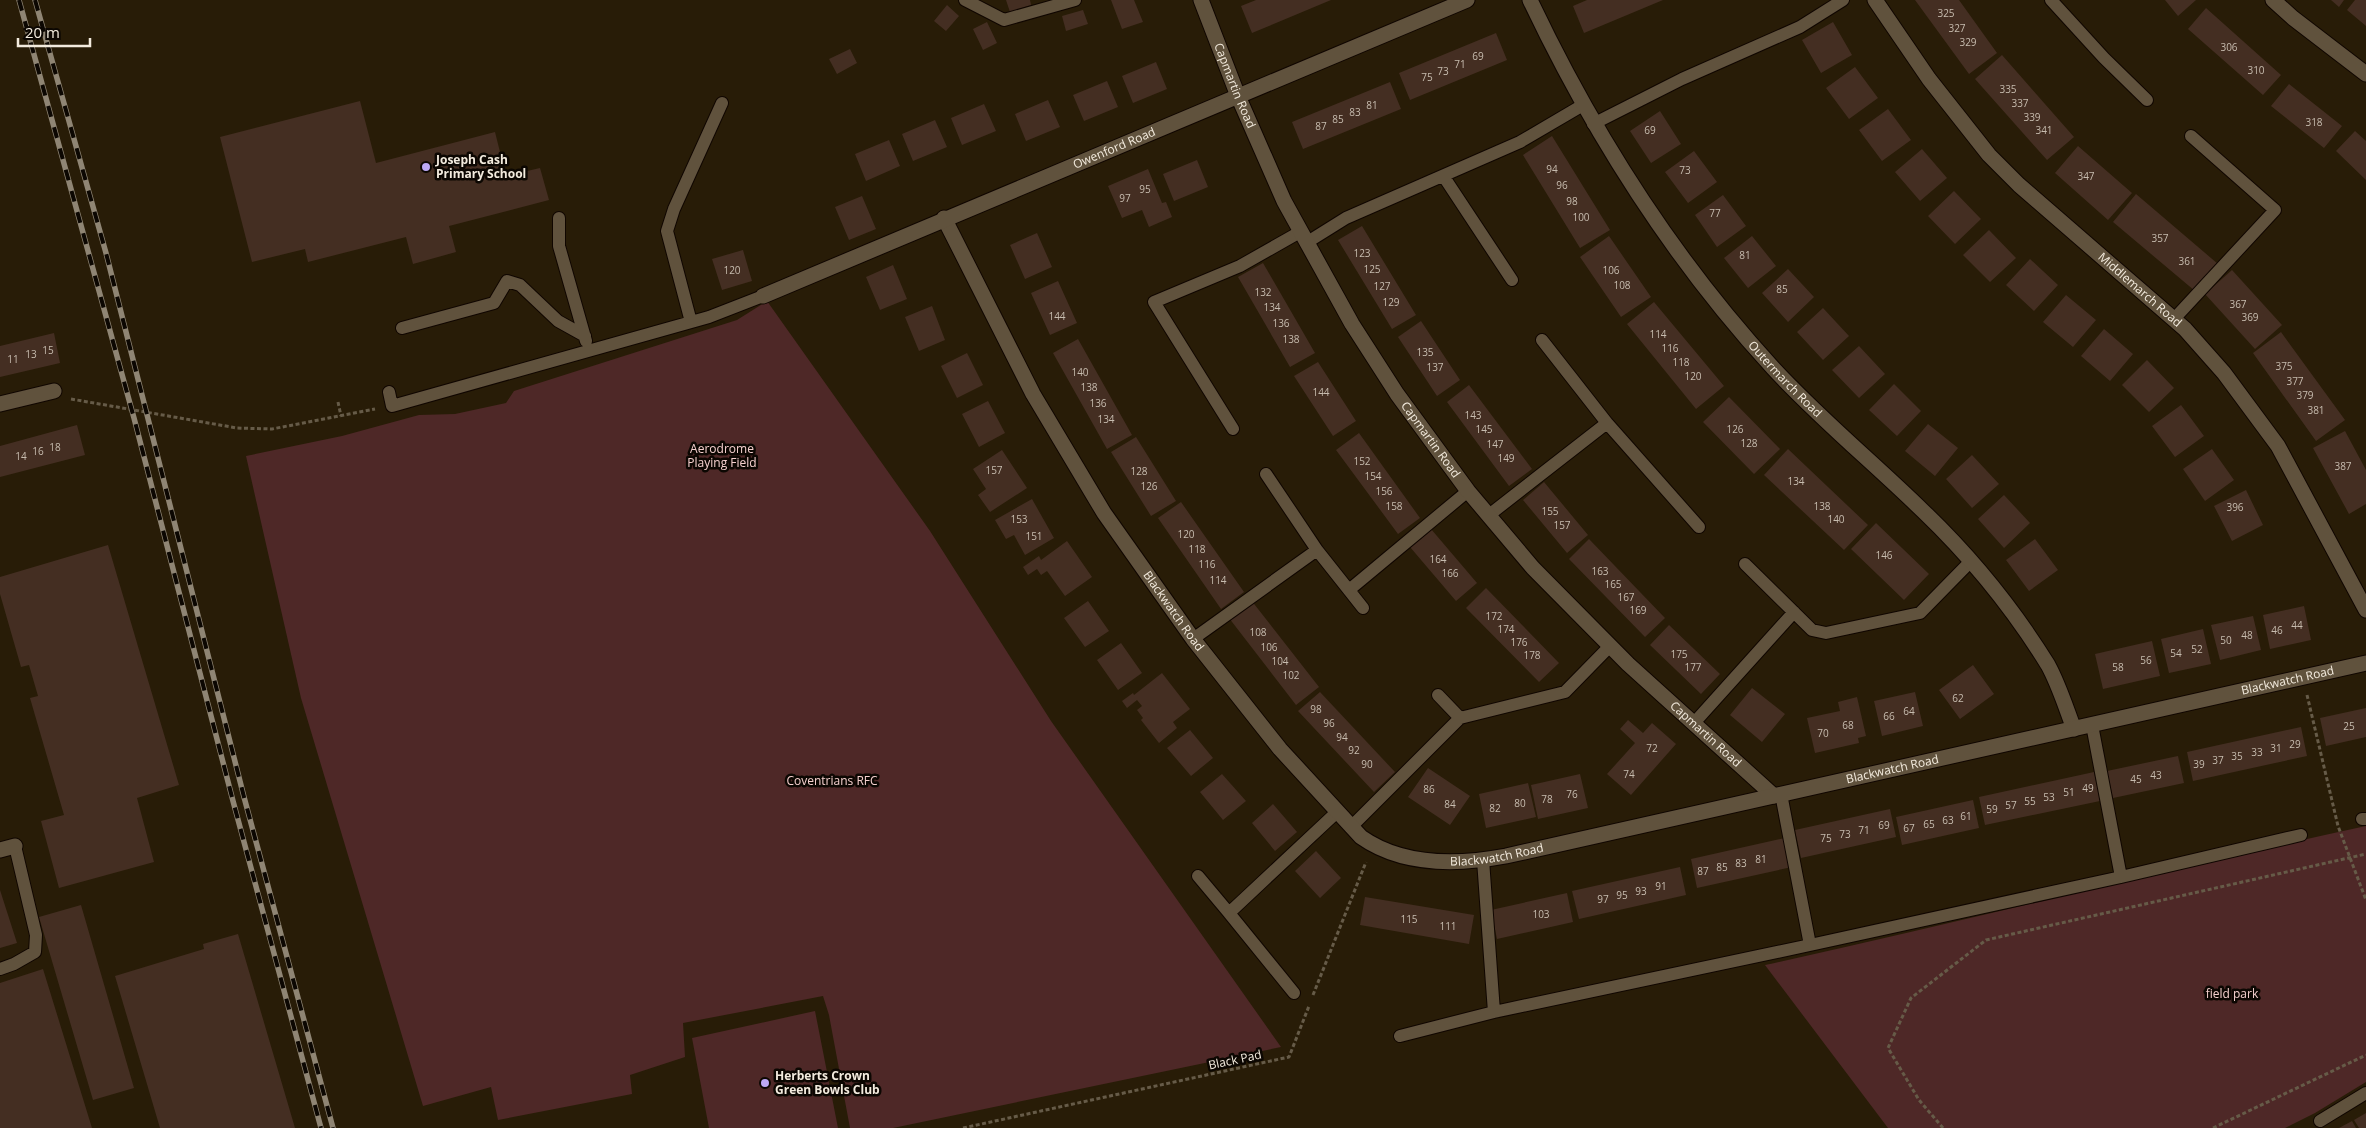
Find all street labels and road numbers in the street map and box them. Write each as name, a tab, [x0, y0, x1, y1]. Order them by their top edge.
street label: Capmartin Road	[1210, 40, 1260, 131]
street label: Owenford Road	[1070, 123, 1158, 173]
street label: Middlemarch Road	[2095, 248, 2186, 331]
street label: Outermarch Road	[1745, 337, 1826, 421]
street label: Capmartin Road	[1397, 398, 1465, 481]
street label: Blackwatch Road	[1140, 567, 1208, 654]
street label: Blackwatch Road	[2239, 661, 2335, 699]
street label: Capmartin Road	[1667, 697, 1745, 771]
street label: Blackwatch Road	[1844, 750, 1940, 787]
street label: Blackwatch Road	[1450, 839, 1545, 870]
street label: Black Pad	[1207, 1046, 1263, 1073]

